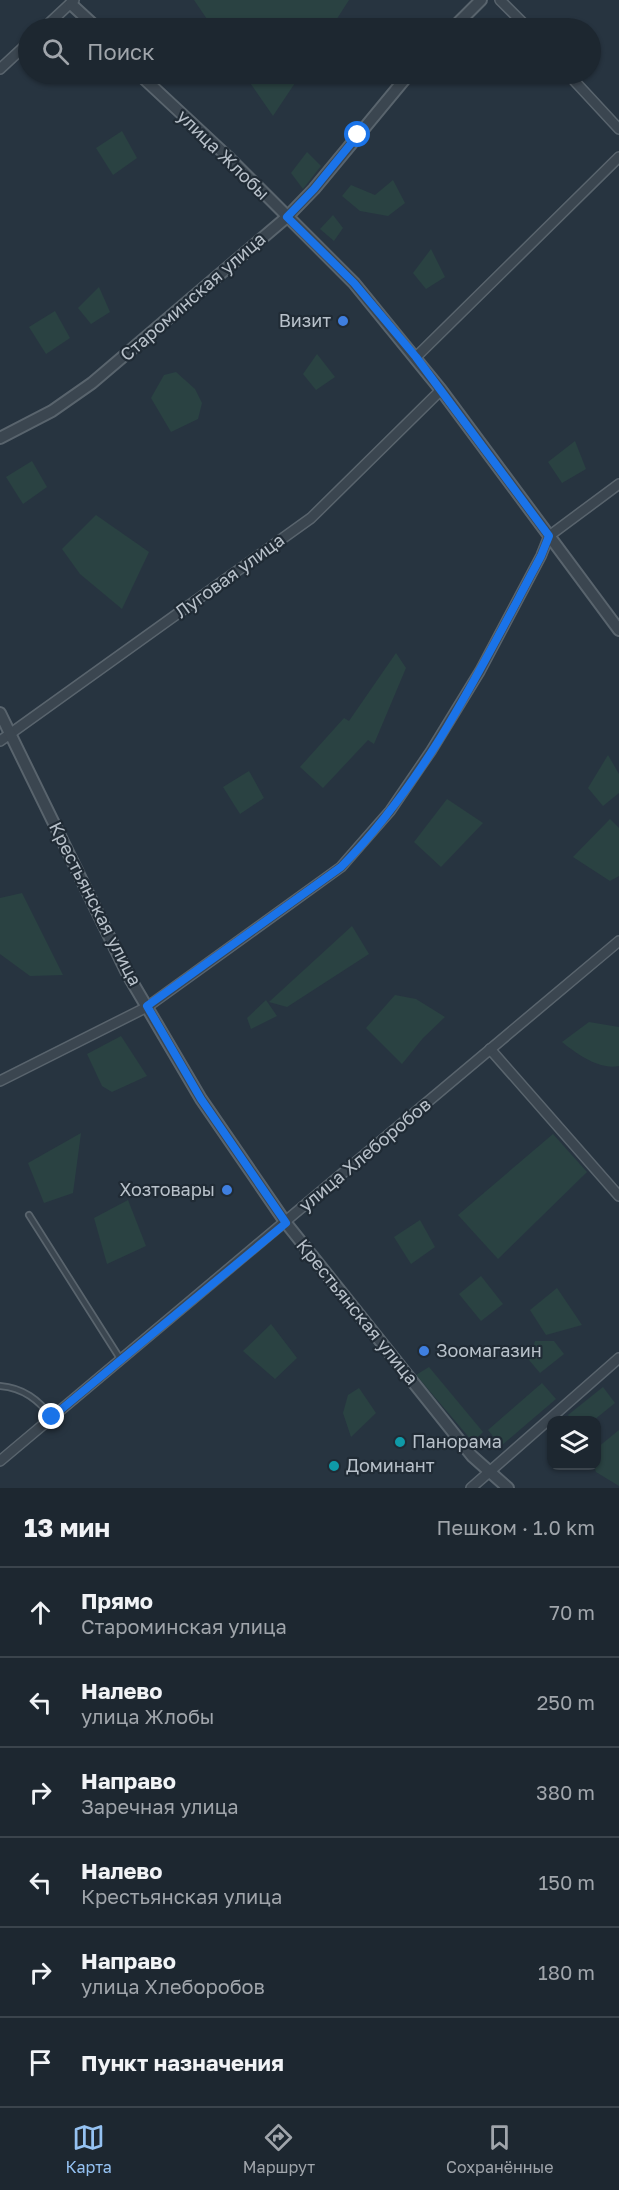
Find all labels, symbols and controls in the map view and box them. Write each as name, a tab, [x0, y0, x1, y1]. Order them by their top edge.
search box	[18, 18, 601, 84]
icon: search	[39, 35, 72, 68]
text: Поиск	[87, 38, 155, 65]
street label: улица Жлобы	[173, 105, 275, 204]
route start	[344, 121, 370, 147]
street label: Староминская улица	[115, 227, 269, 365]
place label: Визит	[279, 309, 331, 331]
marker: Визит	[336, 314, 350, 328]
street label: Луговая улица	[170, 528, 288, 622]
street label: Крестьянская улица	[45, 818, 147, 989]
street label: улица Хлеборобов	[294, 1093, 435, 1216]
place label: Хозтовары	[119, 1178, 215, 1200]
marker: Хозтовары	[220, 1183, 234, 1197]
street label: Крестьянская улица	[292, 1234, 423, 1389]
place label: Зоомагазин	[436, 1339, 542, 1361]
marker: Зоомагазин	[417, 1344, 431, 1358]
route end	[38, 1403, 64, 1429]
map controls	[547, 1416, 601, 1470]
button: layers	[547, 1416, 601, 1470]
place label: Панорама	[412, 1430, 502, 1452]
marker: Панорама	[393, 1435, 407, 1449]
place label: Доминант	[346, 1454, 435, 1476]
marker: Доминант	[327, 1459, 341, 1473]
text: 13 мин	[24, 1512, 110, 1543]
text: Пешком · 1.0 km	[437, 1515, 595, 1539]
text: Прямо	[81, 1587, 153, 1614]
icon: ahead	[24, 1596, 57, 1629]
text: 70 m	[549, 1600, 595, 1624]
text: Староминская улица	[81, 1614, 287, 1638]
text: Налево	[81, 1677, 163, 1704]
icon: left	[24, 1686, 57, 1719]
text: 250 m	[537, 1690, 595, 1714]
text: улица Жлобы	[81, 1704, 214, 1728]
text: Направо	[81, 1767, 176, 1794]
icon: right	[24, 1776, 57, 1809]
text: 380 m	[536, 1780, 595, 1804]
text: Заречная улица	[81, 1794, 239, 1818]
text: Налево	[81, 1857, 163, 1884]
icon: left	[24, 1866, 57, 1899]
text: 150 m	[539, 1870, 595, 1894]
text: Крестьянская улица	[81, 1884, 282, 1908]
text: Направо	[81, 1947, 176, 1974]
icon: right	[24, 1956, 57, 1989]
text: 180 m	[538, 1960, 595, 1984]
text: улица Хлеборобов	[81, 1974, 265, 1998]
icon: arrive	[24, 2046, 57, 2079]
text: Пункт назначения	[81, 2049, 284, 2076]
tab: Карта	[66, 2121, 112, 2177]
tab: Маршрут	[243, 2121, 315, 2177]
tab: Сохранённые	[446, 2121, 553, 2177]

